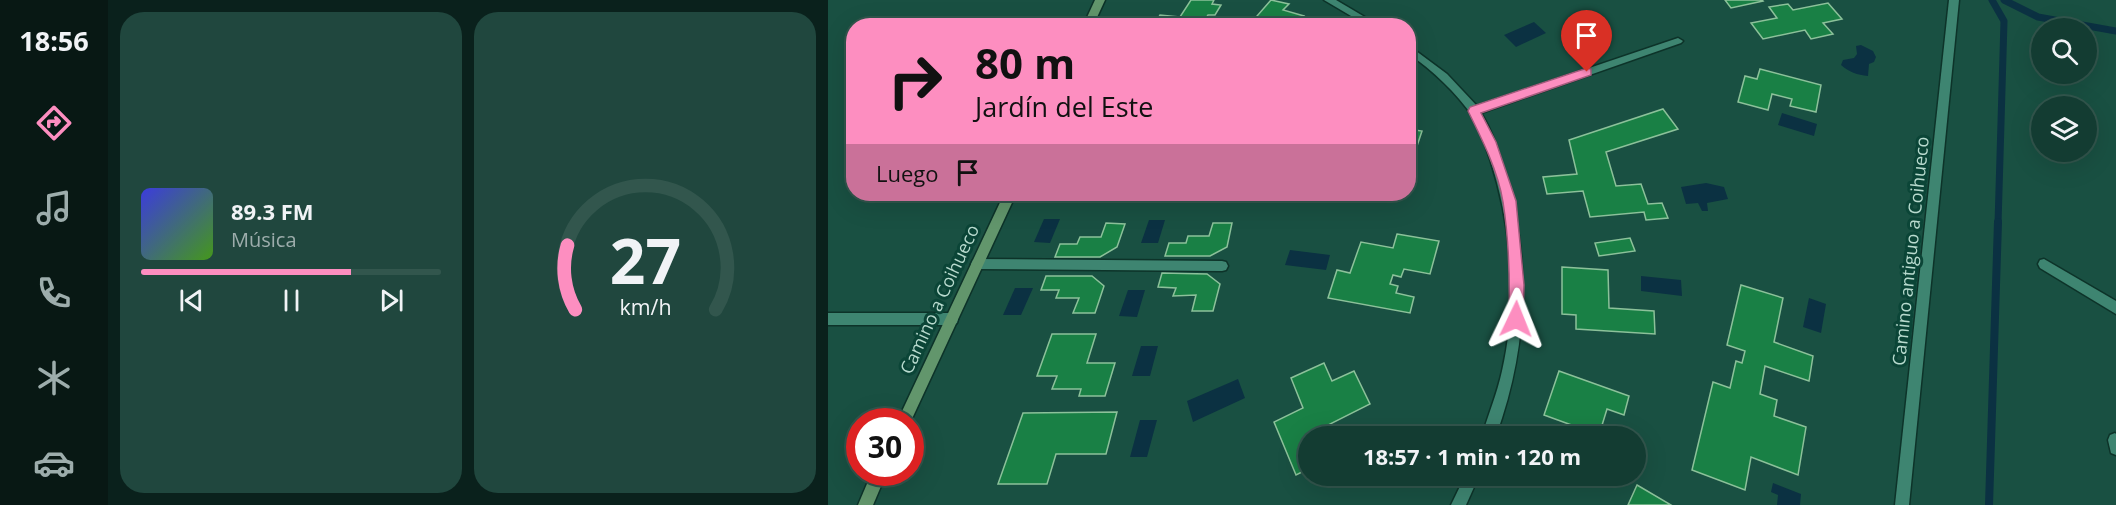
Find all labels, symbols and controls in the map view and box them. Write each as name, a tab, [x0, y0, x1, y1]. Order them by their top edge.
pin	[1561, 10, 1612, 72]
map controls	[2031, 18, 2097, 162]
button: search	[2031, 18, 2097, 84]
icon: arrive	[1570, 19, 1603, 52]
text: 18:56	[19, 22, 89, 59]
text: 80 m	[975, 34, 1075, 91]
icon: right	[876, 42, 954, 120]
text: Jardín del Este	[975, 88, 1153, 125]
button: layers	[2031, 96, 2097, 162]
icon: directions	[33, 102, 75, 144]
street label: Camino antiguo a Coihueco	[1886, 135, 1934, 367]
icon: arrive	[951, 156, 984, 189]
text: Luego	[876, 158, 939, 188]
icon: music	[33, 187, 75, 229]
text: 89.3 FM	[231, 196, 314, 226]
text: 27	[609, 217, 681, 302]
street label: Camino a Coihueco	[894, 220, 984, 378]
text: Música	[231, 226, 297, 253]
icon: phone	[33, 272, 75, 314]
icon: previous	[175, 284, 208, 317]
icon: pause	[275, 284, 308, 317]
icon: next	[375, 284, 408, 317]
position arrow	[1484, 287, 1548, 351]
text: km/h	[619, 292, 671, 321]
icon: climate	[33, 357, 75, 399]
speed limit sign: 30	[846, 408, 924, 486]
text: 18:57 · 1 min · 120 m	[1363, 441, 1581, 471]
icon: car	[33, 442, 75, 484]

